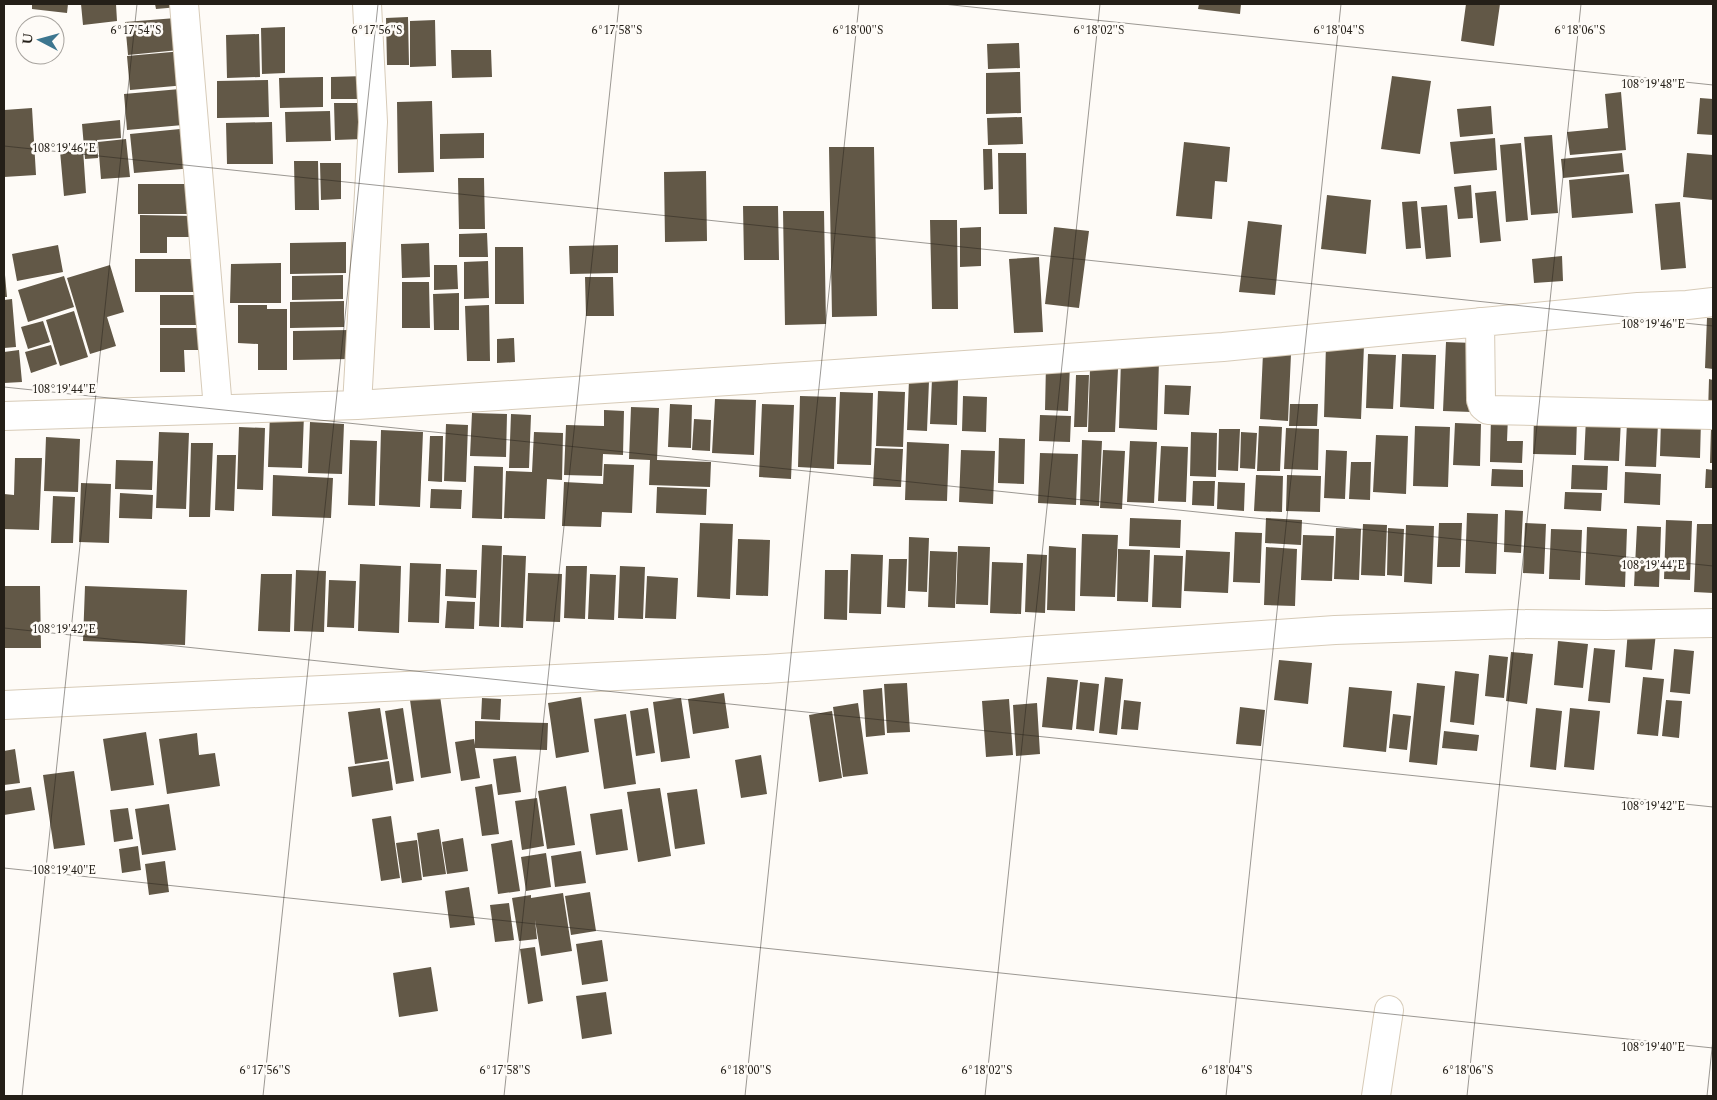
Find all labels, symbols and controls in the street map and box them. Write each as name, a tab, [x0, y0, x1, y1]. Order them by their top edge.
north arrow	[15, 15, 65, 65]
text: 6°17'54"S	[111, 21, 161, 40]
text: 6°17'56"S	[352, 21, 402, 40]
text: 6°17'58"S	[592, 21, 642, 40]
text: 6°18'00"S	[833, 21, 883, 40]
text: 6°18'02"S	[1074, 21, 1124, 40]
text: 6°18'04"S	[1314, 21, 1364, 40]
text: 6°18'06"S	[1555, 21, 1605, 40]
text: U	[17, 31, 39, 46]
text: 108°19'48"E	[1621, 75, 1685, 94]
text: 108°19'46"E	[32, 139, 96, 158]
text: 108°19'46"E	[1621, 315, 1685, 334]
text: 108°19'44"E	[32, 380, 96, 399]
text: 108°19'44"E	[1621, 556, 1685, 575]
text: 108°19'42"E	[32, 620, 96, 639]
text: 108°19'42"E	[1621, 797, 1685, 816]
text: 108°19'40"E	[32, 861, 96, 880]
text: 108°19'40"E	[1621, 1038, 1685, 1057]
text: 6°17'56"S	[240, 1061, 290, 1080]
text: 6°17'58"S	[480, 1061, 530, 1080]
text: 6°18'00"S	[721, 1061, 771, 1080]
text: 6°18'02"S	[962, 1061, 1012, 1080]
text: 6°18'04"S	[1202, 1061, 1252, 1080]
text: 6°18'06"S	[1443, 1061, 1493, 1080]

